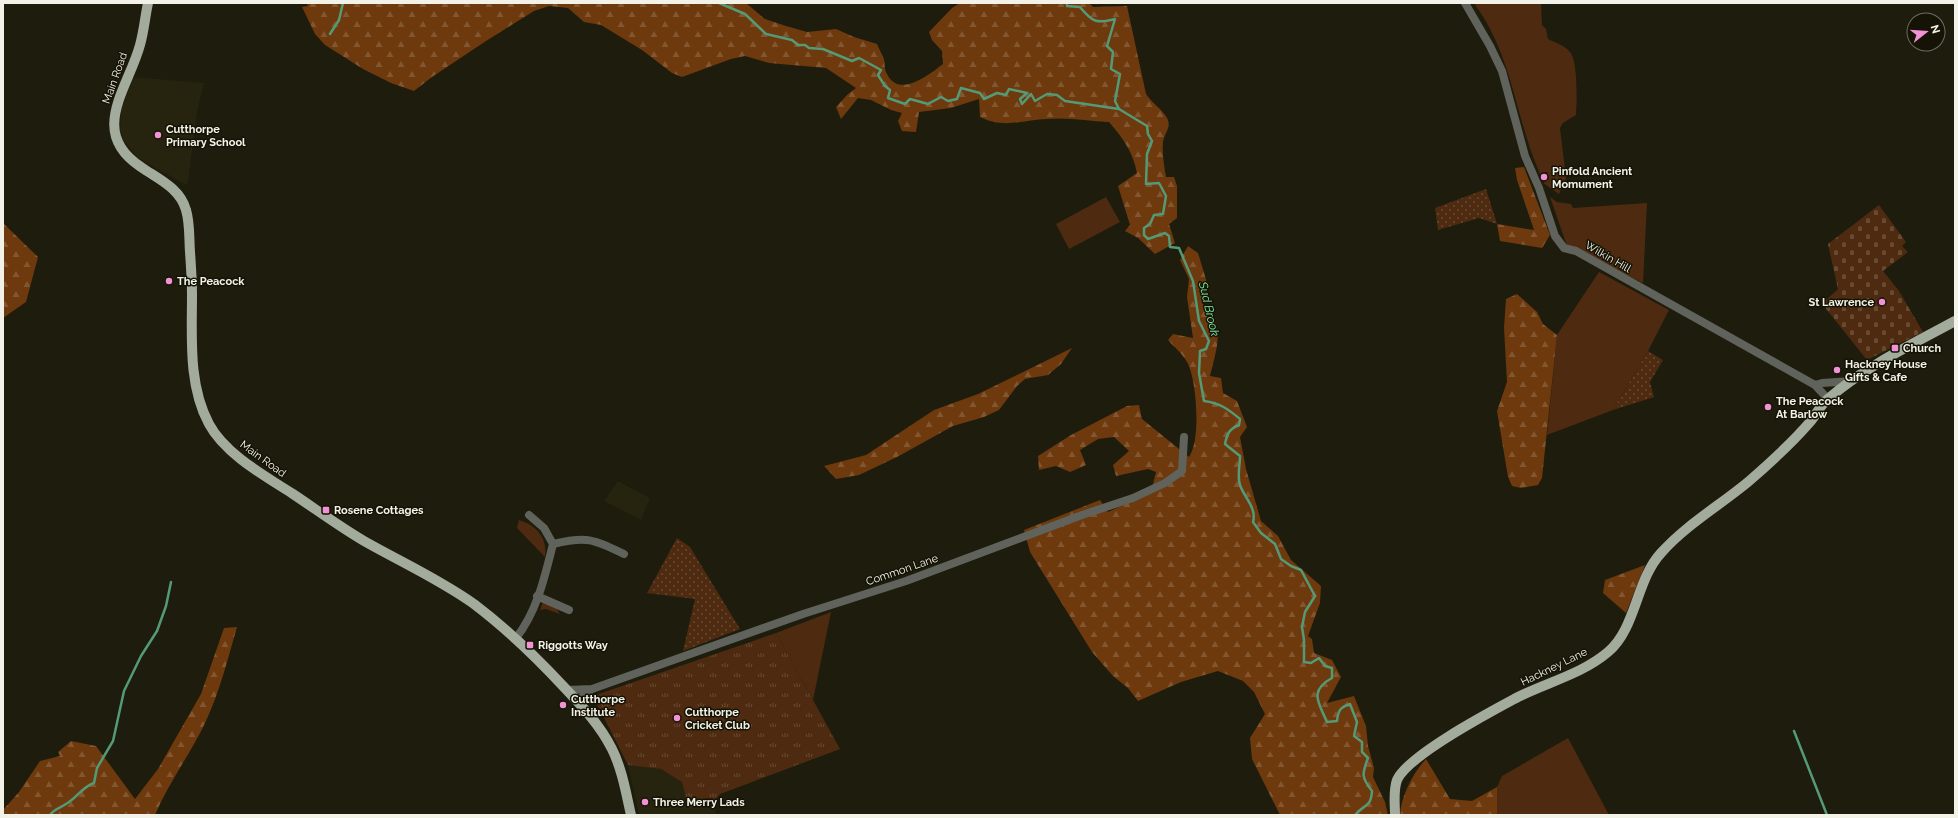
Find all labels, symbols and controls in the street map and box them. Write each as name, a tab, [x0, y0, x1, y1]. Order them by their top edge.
north arrow	[1906, 12, 1946, 52]
text: N	[1928, 23, 1943, 35]
street label: Main Road	[100, 50, 130, 105]
place label: Cutthorpe Primary School	[166, 123, 246, 149]
marker: Cutthorpe Primary School	[153, 130, 163, 140]
place label: Pinfold Ancient Momument	[1552, 165, 1633, 191]
marker: Pinfold Ancient Momument	[1539, 172, 1549, 182]
street label: Wilkin Hill	[1583, 239, 1633, 275]
place label: The Peacock	[177, 275, 245, 288]
marker: The Peacock	[164, 276, 174, 286]
water label: Sud Brook	[1196, 279, 1222, 338]
place label: St Lawrence	[1809, 296, 1874, 309]
marker: St Lawrence	[1877, 297, 1887, 307]
place label: Church	[1903, 342, 1941, 355]
marker: Church	[1890, 343, 1900, 353]
place label: Hackney House Gifts & Cafe	[1845, 358, 1927, 384]
marker: Hackney House Gifts & Cafe	[1832, 365, 1842, 375]
place label: The Peacock At Barlow	[1776, 395, 1844, 421]
marker: The Peacock At Barlow	[1763, 402, 1773, 412]
street label: Main Road	[238, 438, 289, 480]
place label: Rosene Cottages	[334, 504, 424, 517]
marker: Rosene Cottages	[321, 505, 331, 515]
street label: Common Lane	[864, 551, 940, 588]
place label: Riggotts Way	[538, 639, 608, 652]
marker: Riggotts Way	[525, 640, 535, 650]
street label: Hackney Lane	[1519, 645, 1590, 689]
place label: Cutthorpe Institute	[571, 693, 625, 719]
marker: Cutthorpe Institute	[558, 700, 568, 710]
place label: Cutthorpe Cricket Club	[685, 706, 750, 732]
marker: Cutthorpe Cricket Club	[672, 713, 682, 723]
place label: Three Merry Lads	[653, 796, 745, 809]
marker: Three Merry Lads	[640, 797, 650, 807]

